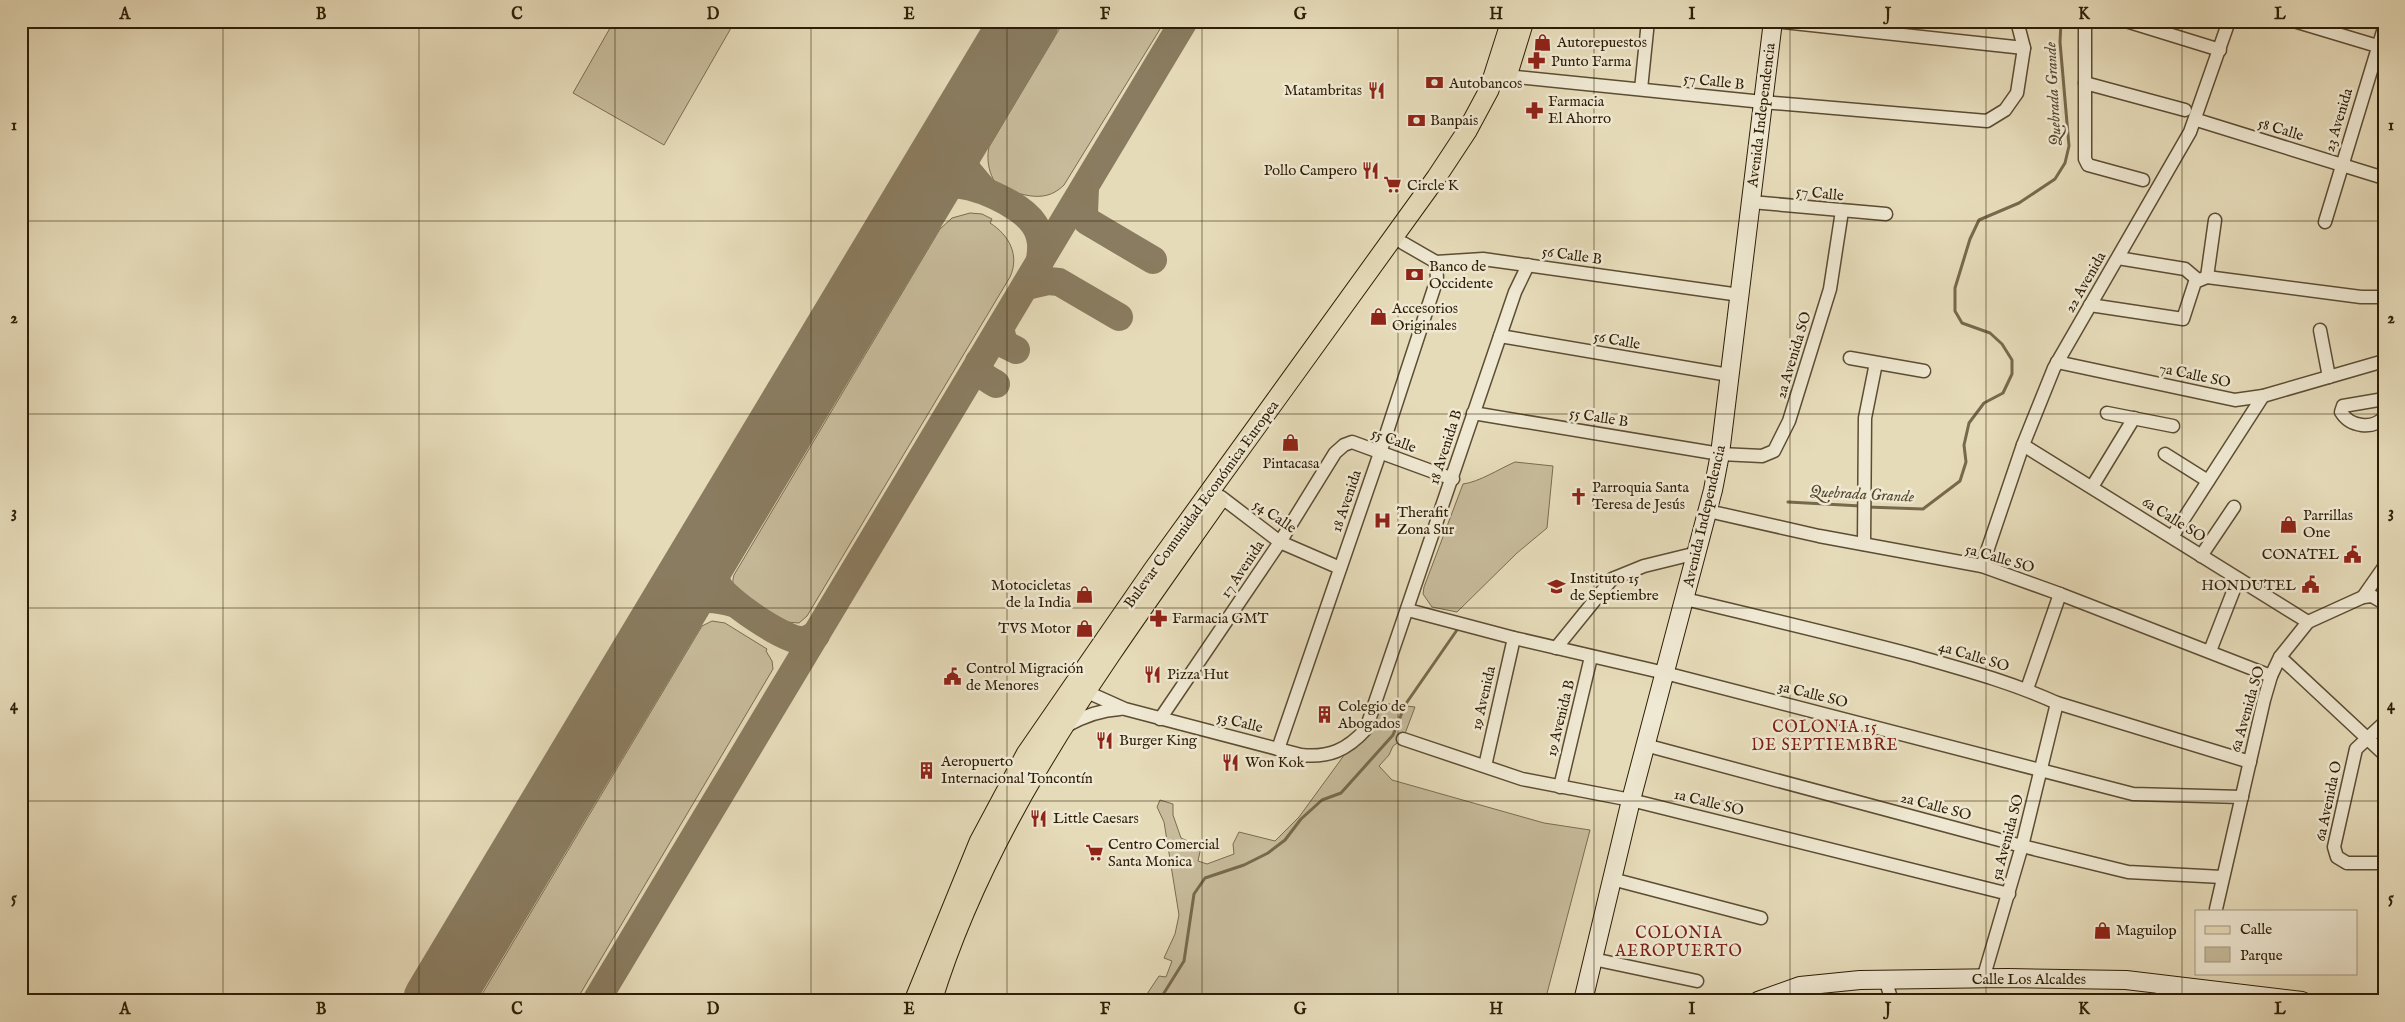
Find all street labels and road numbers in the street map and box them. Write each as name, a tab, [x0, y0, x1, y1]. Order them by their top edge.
street label: Avenida Independencia	[1743, 41, 1780, 189]
street label: 57 Calle B	[1683, 69, 1745, 94]
street label: 23 Avenida	[2320, 86, 2357, 154]
street label: 58 Calle	[2256, 114, 2306, 145]
street label: 57 Calle	[1795, 182, 1845, 205]
street label: 56 Calle B	[1541, 242, 1603, 269]
street label: 22 Avenida	[2060, 248, 2111, 316]
street label: 2a Avenida SO	[1771, 309, 1816, 401]
street label: 56 Calle	[1592, 327, 1642, 354]
street label: 7a Calle SO	[2158, 359, 2232, 392]
street label: Bulevar Comunidad Económica Europea	[1120, 396, 1284, 612]
street label: 55 Calle B	[1568, 403, 1630, 432]
street label: 18 Avenida B	[1424, 407, 1467, 487]
street label: 55 Calle	[1369, 424, 1419, 457]
street label: Avenida Independencia	[1679, 443, 1730, 590]
street label: 18 Avenida	[1327, 467, 1366, 535]
street label: 6a Calle SO	[2138, 492, 2209, 546]
street label: 54 Calle	[1249, 495, 1300, 538]
street label: 17 Avenida	[1216, 536, 1269, 602]
street label: 5a Calle SO	[1963, 540, 2037, 577]
street label: 4a Calle SO	[1936, 637, 2011, 676]
street label: 19 Avenida	[1467, 664, 1500, 732]
street label: 6a Avenida SO	[2226, 664, 2269, 755]
street label: 3a Calle SO	[1776, 677, 1850, 712]
street label: 19 Avenida B	[1542, 678, 1579, 758]
street label: 53 Calle	[1215, 708, 1265, 737]
street label: 6a Avenida O	[2311, 759, 2346, 843]
street label: 1a Calle SO	[1672, 785, 1746, 820]
street label: 2a Calle SO	[1898, 788, 1973, 825]
street label: 5a Avenida SO	[1987, 792, 2028, 882]
street label: Calle Los Alcaldes	[1972, 970, 2086, 989]

